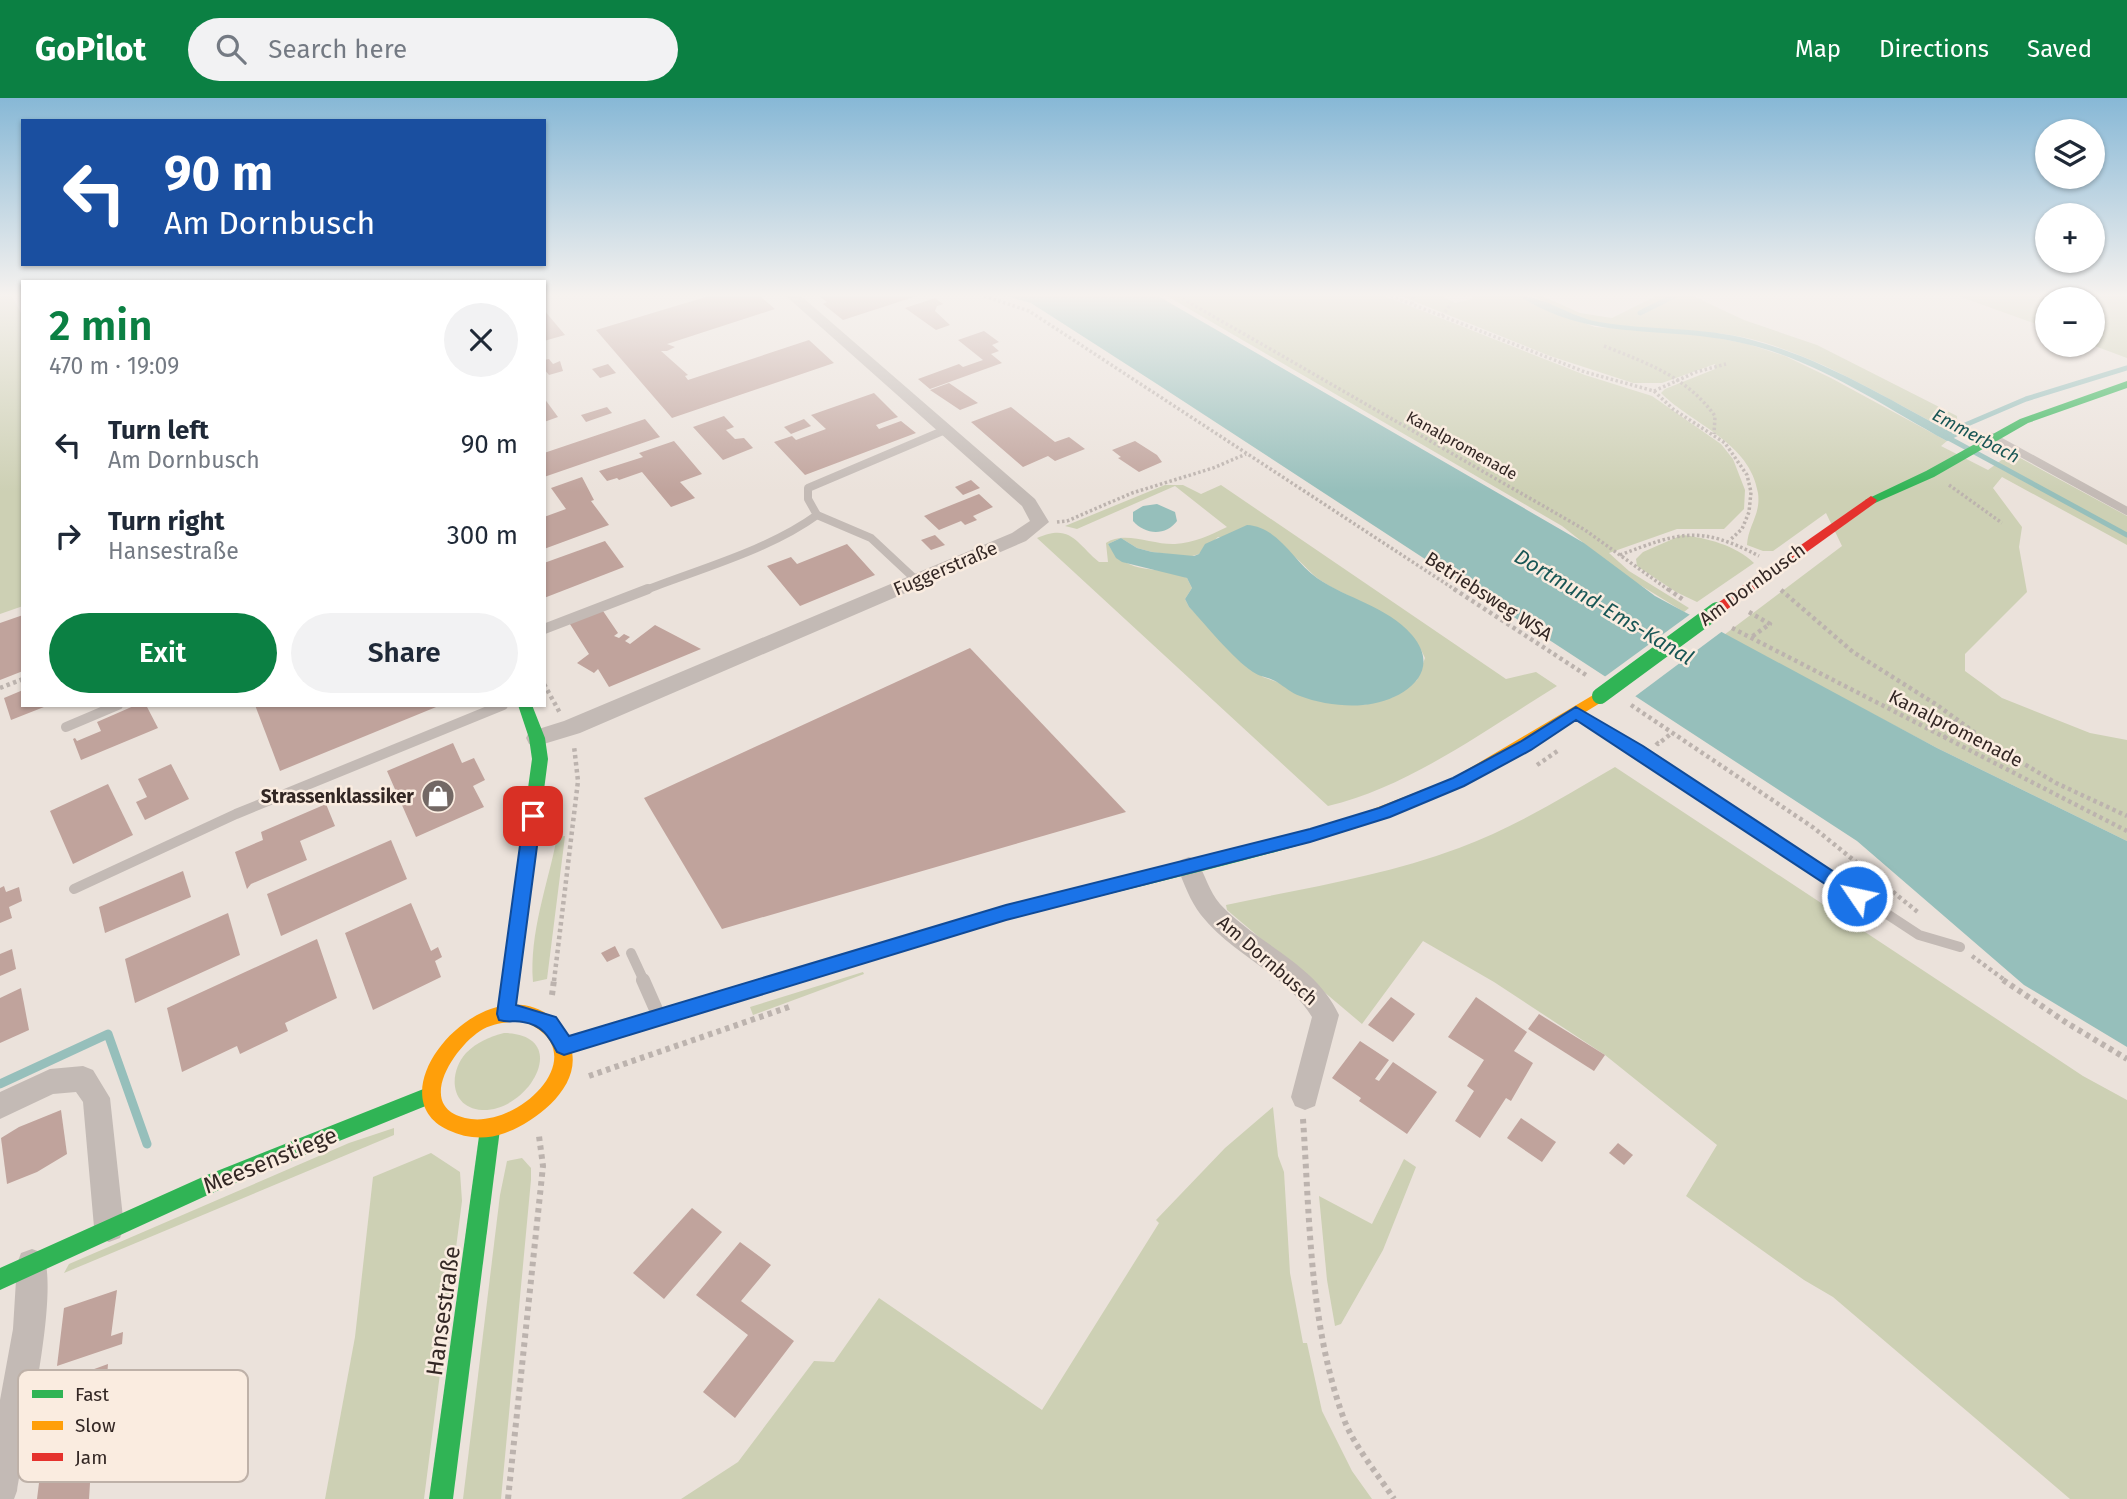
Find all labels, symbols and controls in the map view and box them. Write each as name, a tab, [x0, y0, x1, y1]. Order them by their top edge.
search box	[188, 18, 678, 81]
text: GoPilot	[35, 29, 146, 69]
icon: search	[212, 30, 250, 68]
text: Search here	[268, 34, 407, 65]
text: Map	[1795, 35, 1841, 63]
text: Directions	[1879, 35, 1989, 63]
text: Saved	[2027, 35, 2092, 63]
map controls	[2035, 119, 2105, 357]
button: layers	[2035, 119, 2105, 189]
text: 90 m	[164, 144, 273, 203]
icon: left	[49, 147, 140, 238]
button: +	[2035, 203, 2105, 273]
text: Am Dornbusch	[164, 204, 375, 242]
button: −	[2035, 287, 2105, 357]
text: 2 min	[49, 301, 153, 351]
button: close	[444, 303, 518, 377]
text: 470 m · 19:09	[49, 352, 179, 380]
water label: Emmerbach	[1929, 404, 2023, 468]
street label: Kanalpromenade	[1403, 407, 1521, 484]
text: Turn left	[108, 415, 209, 446]
icon: left	[49, 426, 87, 464]
text: 90 m	[461, 429, 518, 460]
text: Am Dornbusch	[108, 446, 260, 474]
text: Turn right	[108, 506, 225, 537]
icon: right	[49, 517, 87, 555]
text: 300 m	[447, 520, 518, 551]
street label: Fuggerstraße	[890, 536, 1001, 601]
text: Hansestraße	[108, 537, 239, 565]
street label: Am Dornbusch	[1695, 538, 1810, 631]
water label: Dortmund-Ems-Kanal	[1510, 543, 1698, 671]
street label: Betriebsweg WSA	[1421, 547, 1557, 646]
button: Exit	[49, 613, 277, 693]
button: Share	[291, 613, 518, 693]
street label: Kanalpromenade	[1885, 685, 2027, 772]
shop icon: Strassenklassiker	[419, 777, 457, 815]
place label: Strassenklassiker	[261, 785, 414, 808]
pin	[503, 786, 563, 846]
icon: arrive	[514, 797, 552, 835]
position arrow	[1820, 859, 1894, 933]
street label: Am Dornbusch	[1213, 911, 1323, 1010]
street label: Meesenstiege	[199, 1120, 341, 1200]
street label: Hansestraße	[420, 1244, 466, 1378]
legend	[18, 1370, 248, 1482]
text: Fast	[75, 1383, 109, 1406]
text: Slow	[75, 1414, 116, 1437]
text: Jam	[75, 1446, 107, 1469]

